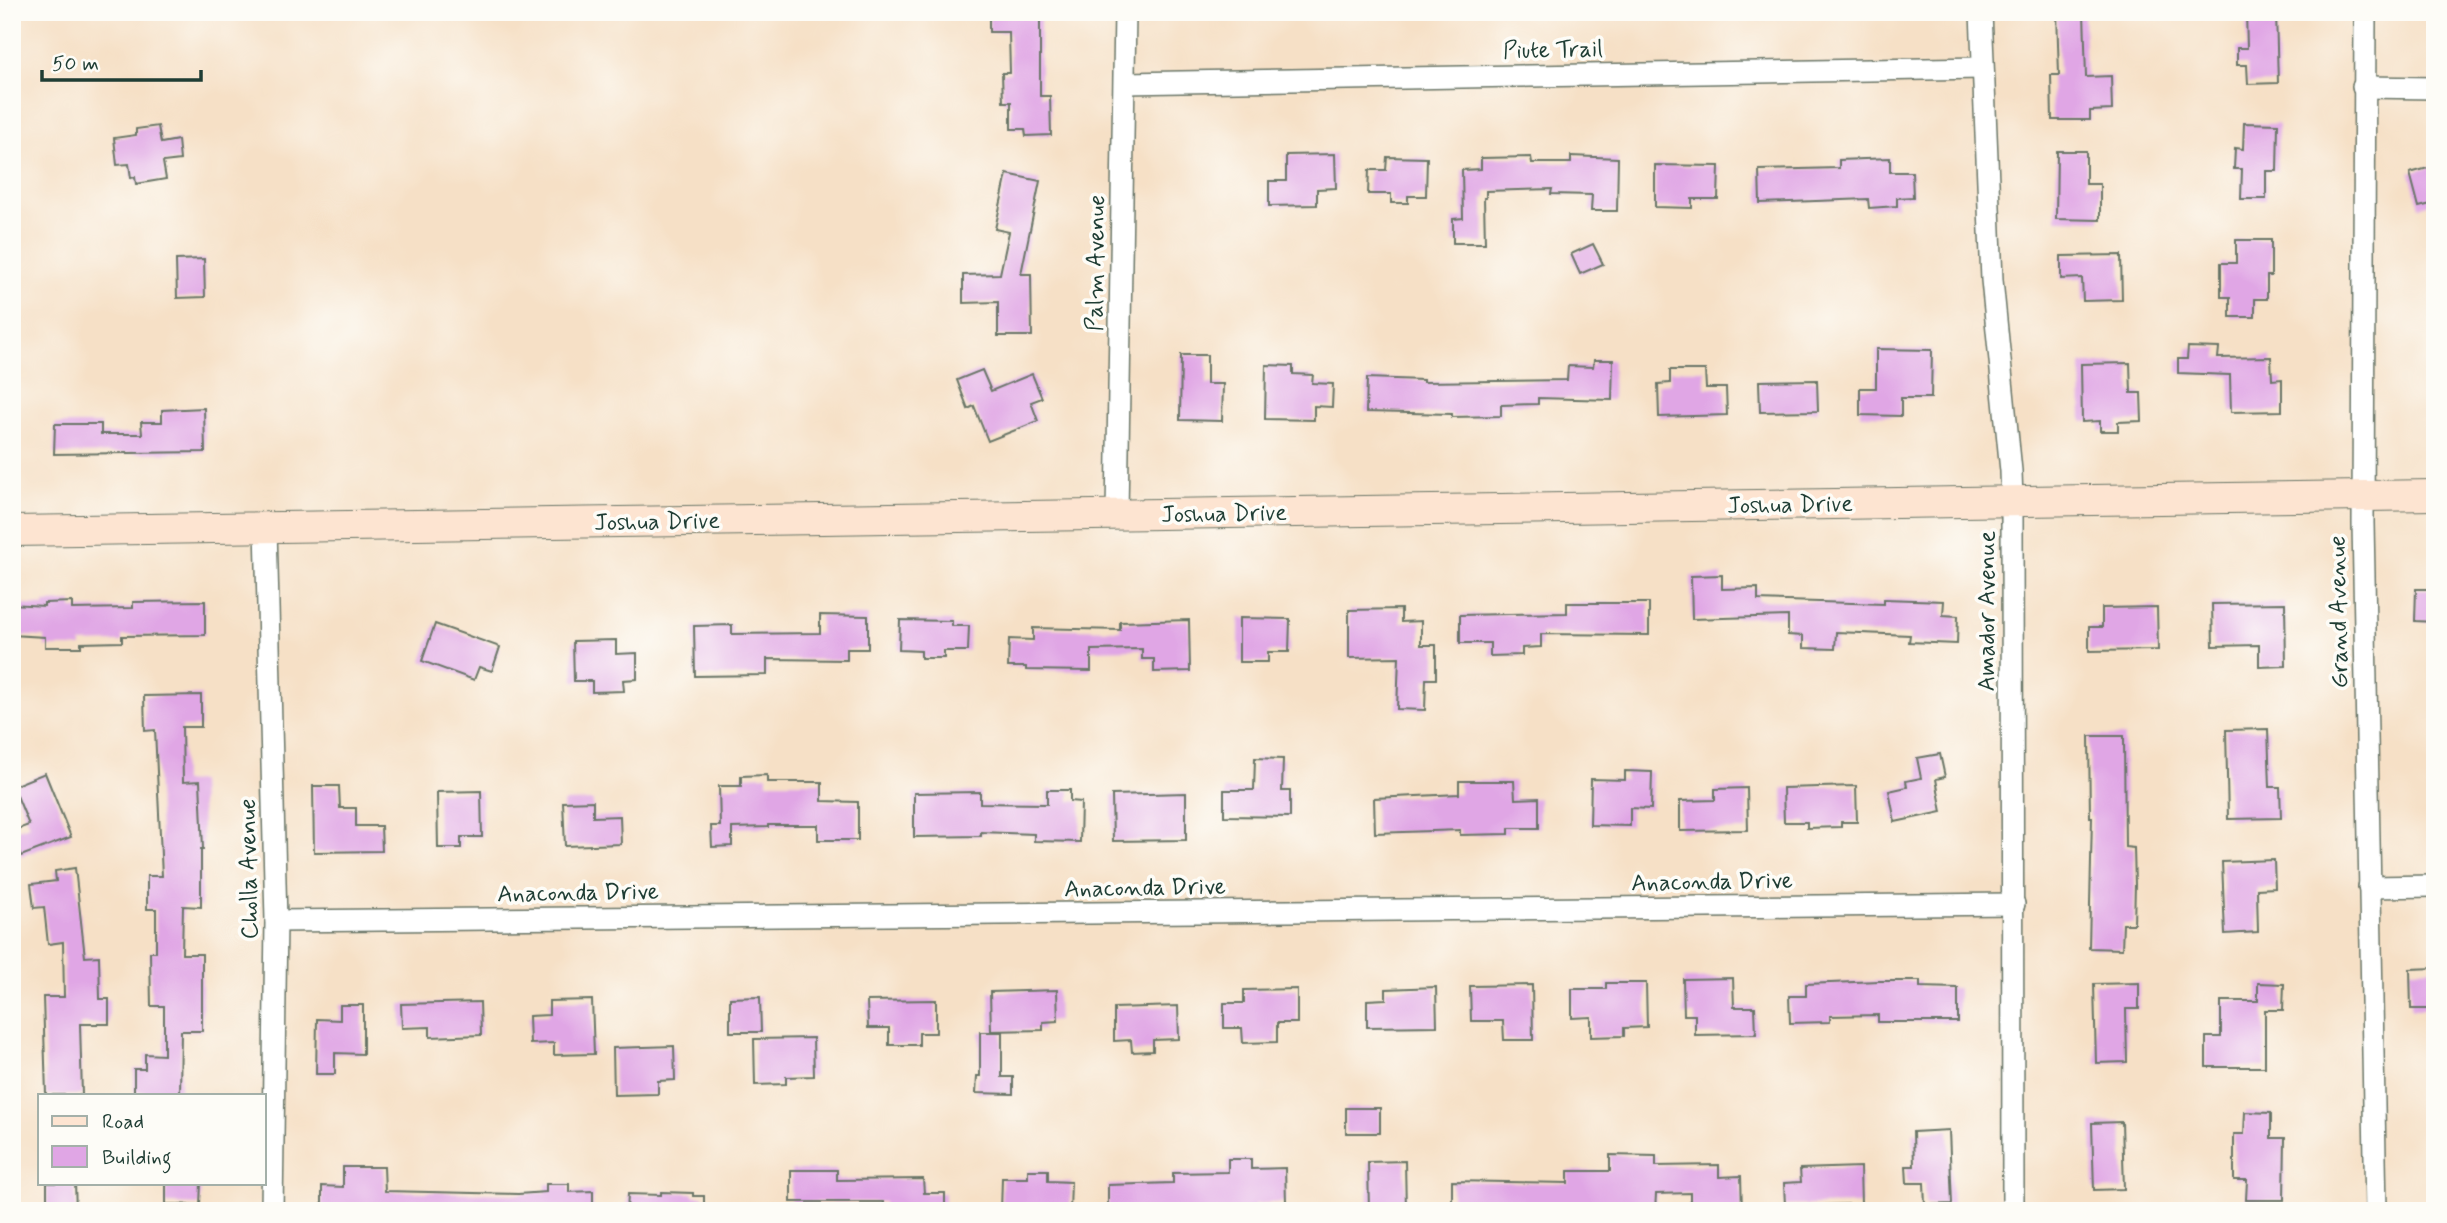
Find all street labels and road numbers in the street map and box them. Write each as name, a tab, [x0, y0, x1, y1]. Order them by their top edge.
street label: Piute Trail	[1503, 34, 1603, 67]
street label: Palm Avenue	[1080, 195, 1113, 332]
street label: Joshua Drive	[1727, 489, 1853, 522]
street label: Joshua Drive	[1161, 498, 1287, 531]
street label: Joshua Drive	[594, 506, 720, 539]
street label: Amador Avenue	[1972, 530, 2003, 691]
street label: Grand Avenue	[2323, 535, 2356, 689]
street label: Cholla Avenue	[233, 798, 266, 940]
street label: Anaconda Drive	[1631, 866, 1793, 899]
street label: Anaconda Drive	[1064, 872, 1226, 905]
street label: Anaconda Drive	[497, 877, 659, 910]

